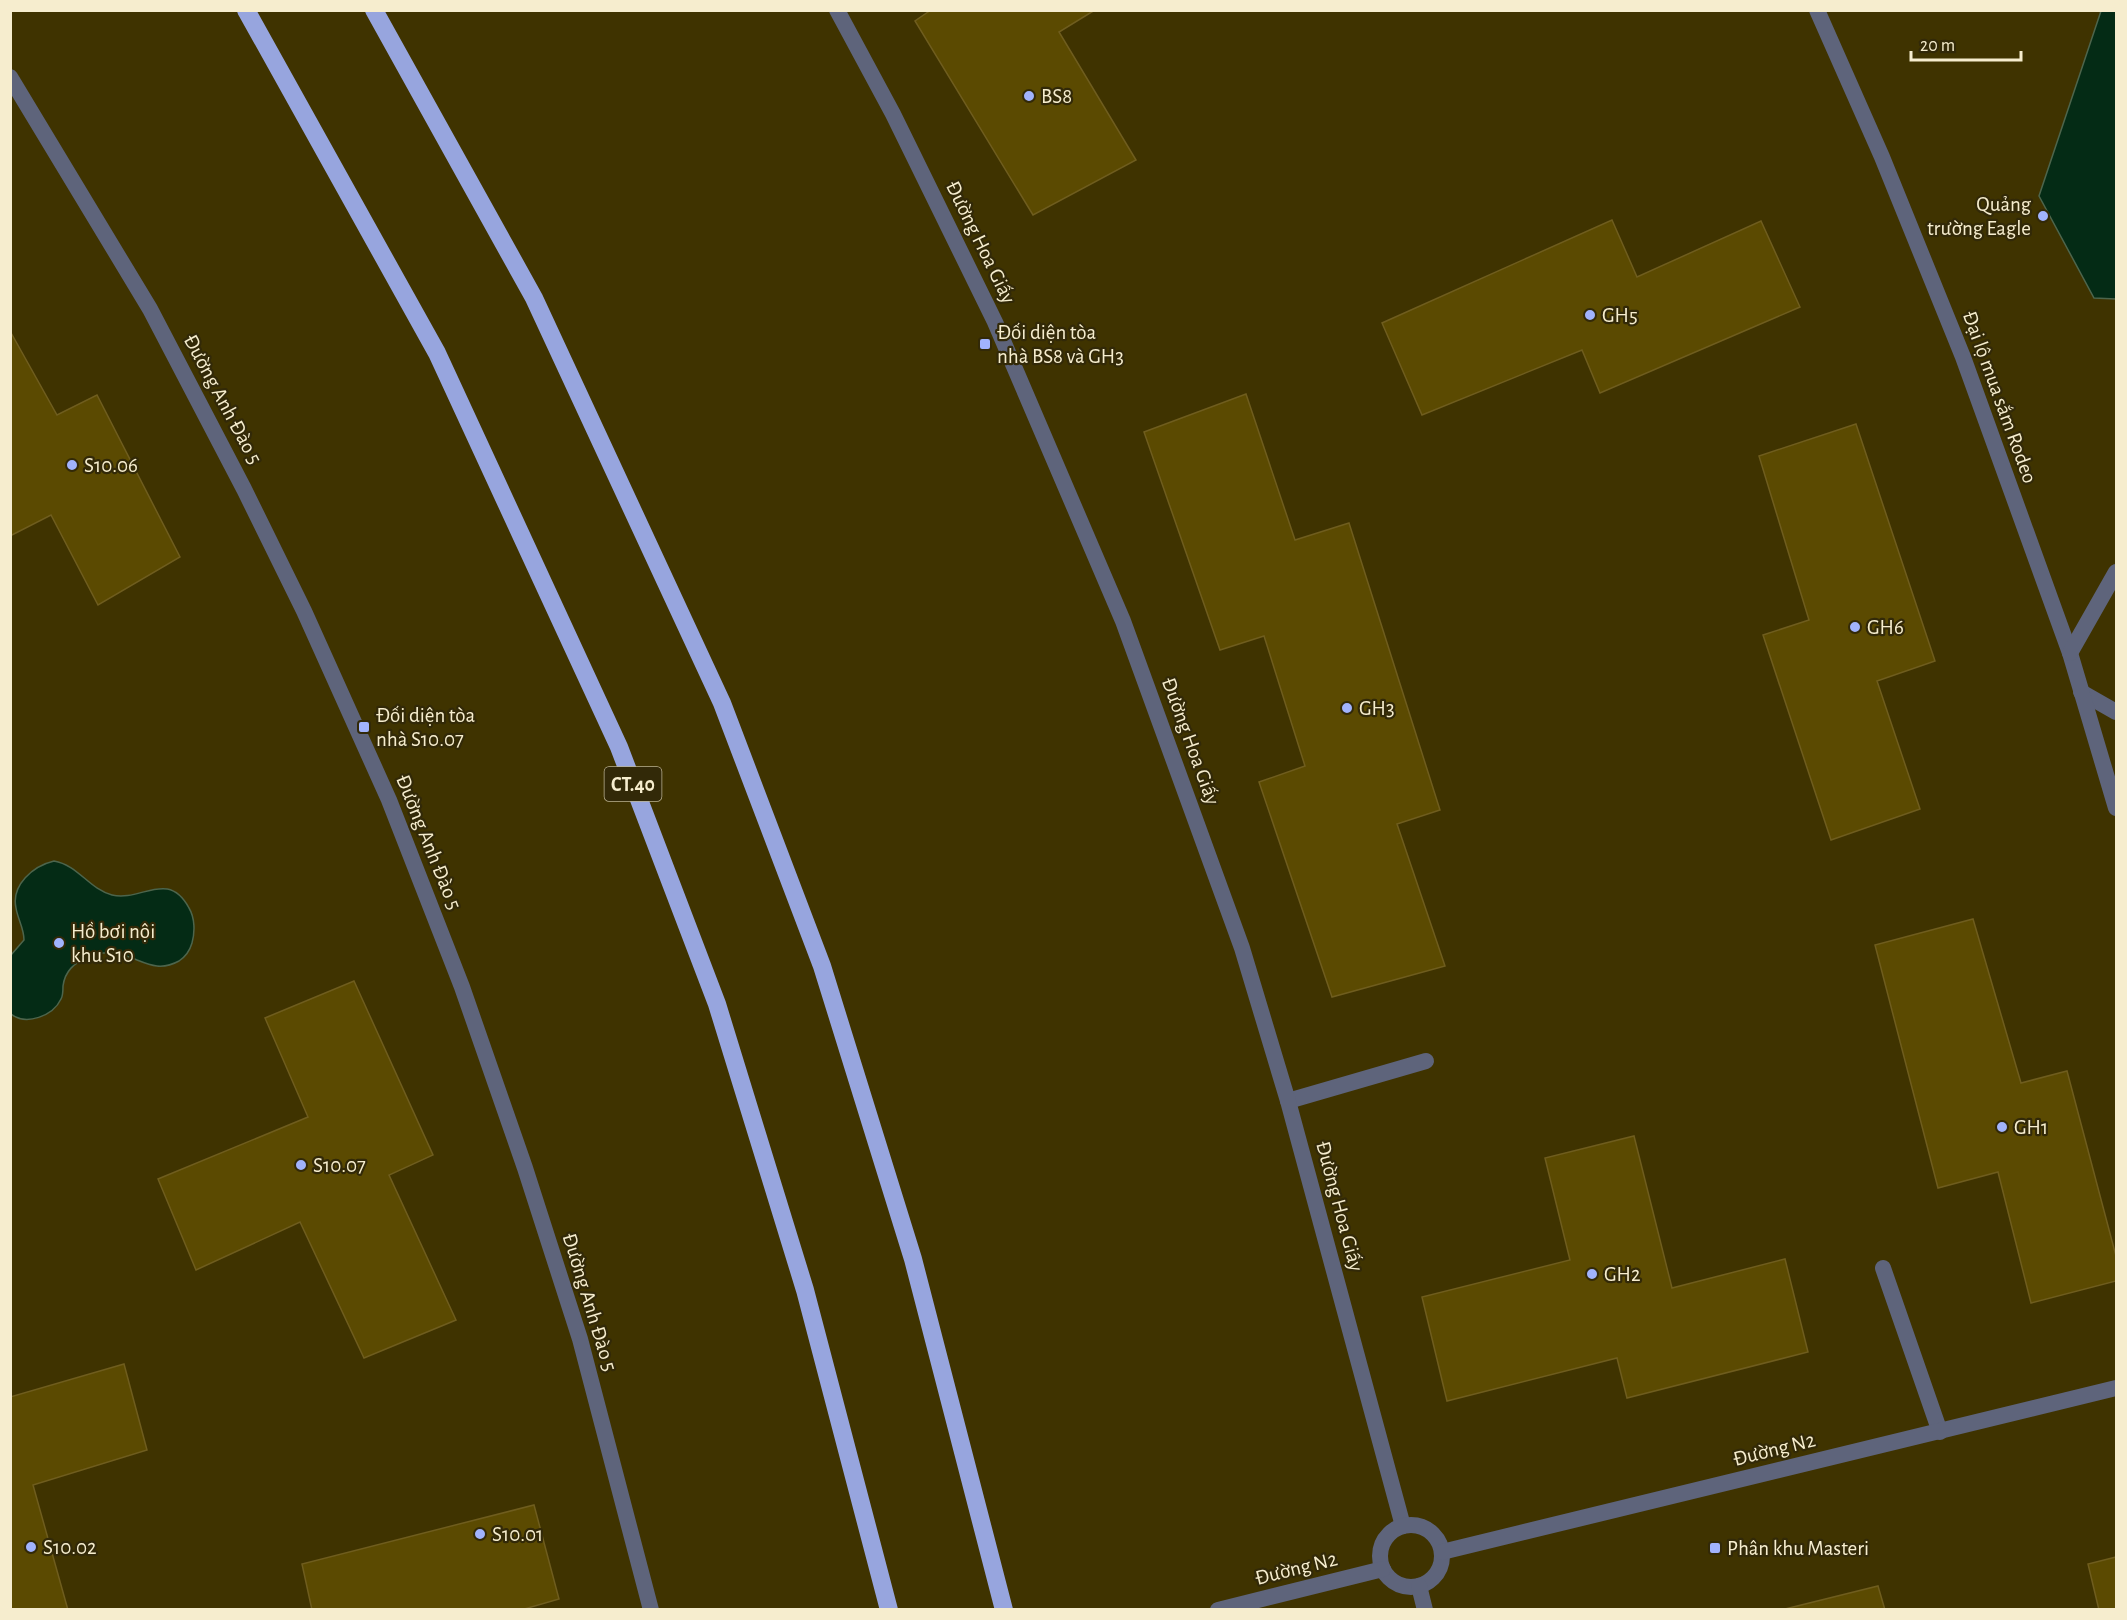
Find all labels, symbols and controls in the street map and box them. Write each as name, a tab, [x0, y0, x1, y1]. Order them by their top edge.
scale bar	[1911, 24, 2020, 62]
text: 20 m	[1920, 37, 1955, 55]
place label: BS8	[1041, 86, 1072, 107]
marker: BS8	[1022, 89, 1036, 103]
street label: Đường Hoa Giấy	[942, 178, 1019, 307]
place label: Quảng trường Eagle	[1927, 194, 2032, 239]
marker: Quảng trường Eagle	[2036, 209, 2050, 223]
place label: GH5	[1602, 305, 1638, 326]
marker: GH5	[1583, 308, 1597, 322]
street label: Đại lộ mua sắm Rodeo	[1959, 308, 2040, 486]
place label: Đối diện tòa nhà BS8 và GH3	[997, 322, 1124, 367]
street label: Đường Anh Đào 5	[180, 331, 266, 468]
marker: Đối diện tòa nhà BS8 và GH3	[978, 337, 992, 351]
place label: S10.06	[84, 455, 138, 476]
marker: S10.06	[65, 458, 79, 472]
place label: GH6	[1867, 617, 1904, 638]
marker: GH6	[1848, 620, 1862, 634]
street label: Đường Hoa Giấy	[1158, 675, 1223, 808]
place label: GH3	[1359, 698, 1395, 719]
marker: GH3	[1340, 701, 1354, 715]
place label: Đối diện tòa nhà S10.07	[376, 705, 476, 750]
marker: Đối diện tòa nhà S10.07	[357, 720, 371, 734]
road number: CT.40	[604, 767, 662, 801]
street label: Đường Anh Đào 5	[392, 772, 465, 913]
place label: Hồ bơi nội khu S10	[71, 921, 155, 966]
marker: Hồ bơi nội khu S10	[52, 936, 66, 950]
place label: GH1	[2014, 1117, 2048, 1138]
marker: GH1	[1995, 1120, 2009, 1134]
street label: Đường Hoa Giấy	[1312, 1139, 1367, 1273]
place label: S10.07	[313, 1155, 366, 1176]
marker: S10.07	[294, 1158, 308, 1172]
street label: Đường Anh Đào 5	[558, 1230, 621, 1374]
place label: GH2	[1604, 1264, 1641, 1285]
marker: GH2	[1585, 1267, 1599, 1281]
street label: Đường N2	[1731, 1429, 1817, 1470]
place label: S10.01	[492, 1524, 543, 1545]
marker: S10.01	[473, 1527, 487, 1541]
place label: S10.02	[43, 1537, 97, 1558]
place label: Phân khu Masteri	[1727, 1538, 1869, 1559]
marker: S10.02	[24, 1540, 38, 1554]
marker: Phân khu Masteri	[1708, 1541, 1722, 1555]
street label: Đường N2	[1253, 1548, 1339, 1589]

